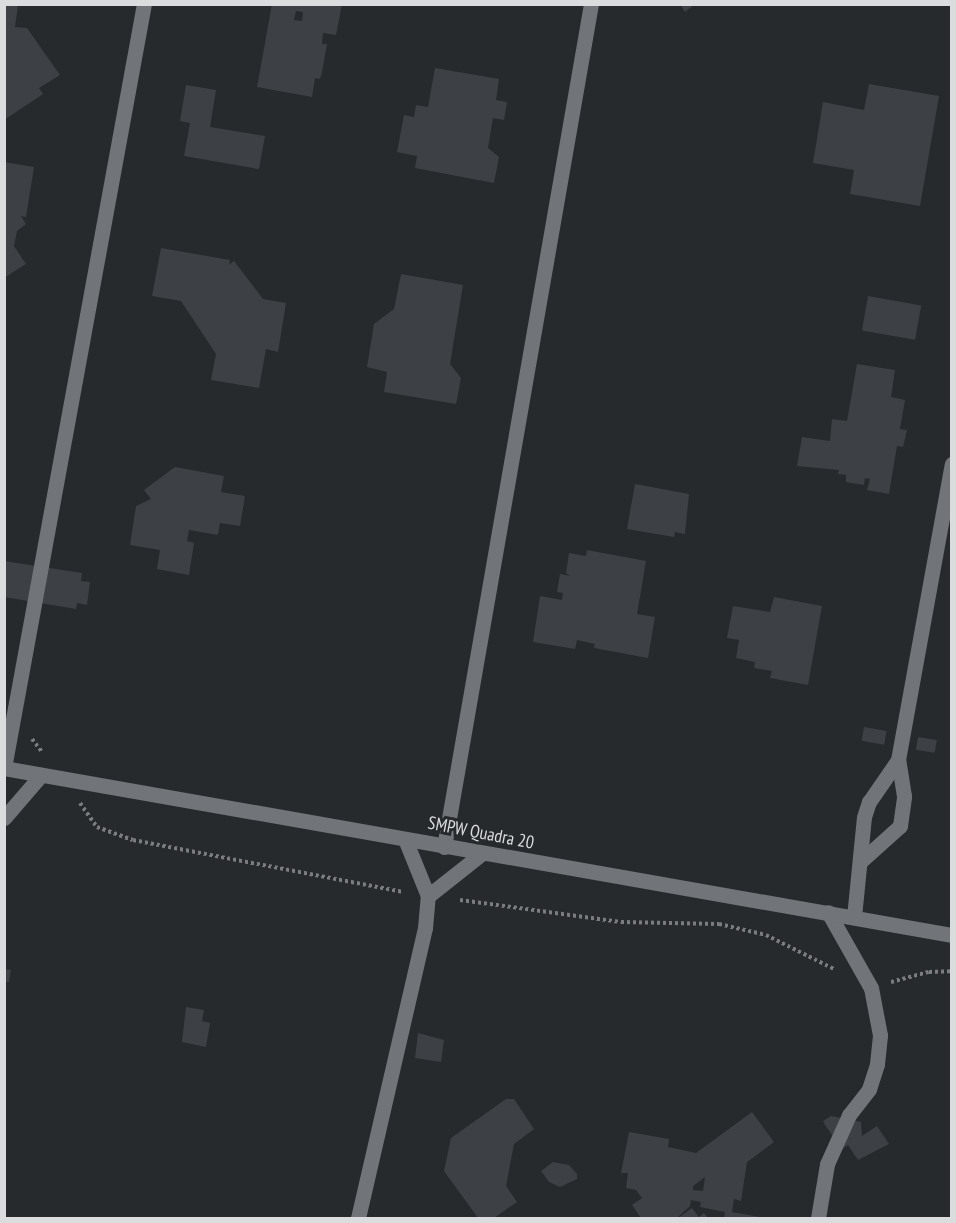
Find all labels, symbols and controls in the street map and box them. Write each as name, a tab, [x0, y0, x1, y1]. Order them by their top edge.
street label: SMPW Quadra 20	[426, 812, 536, 854]

